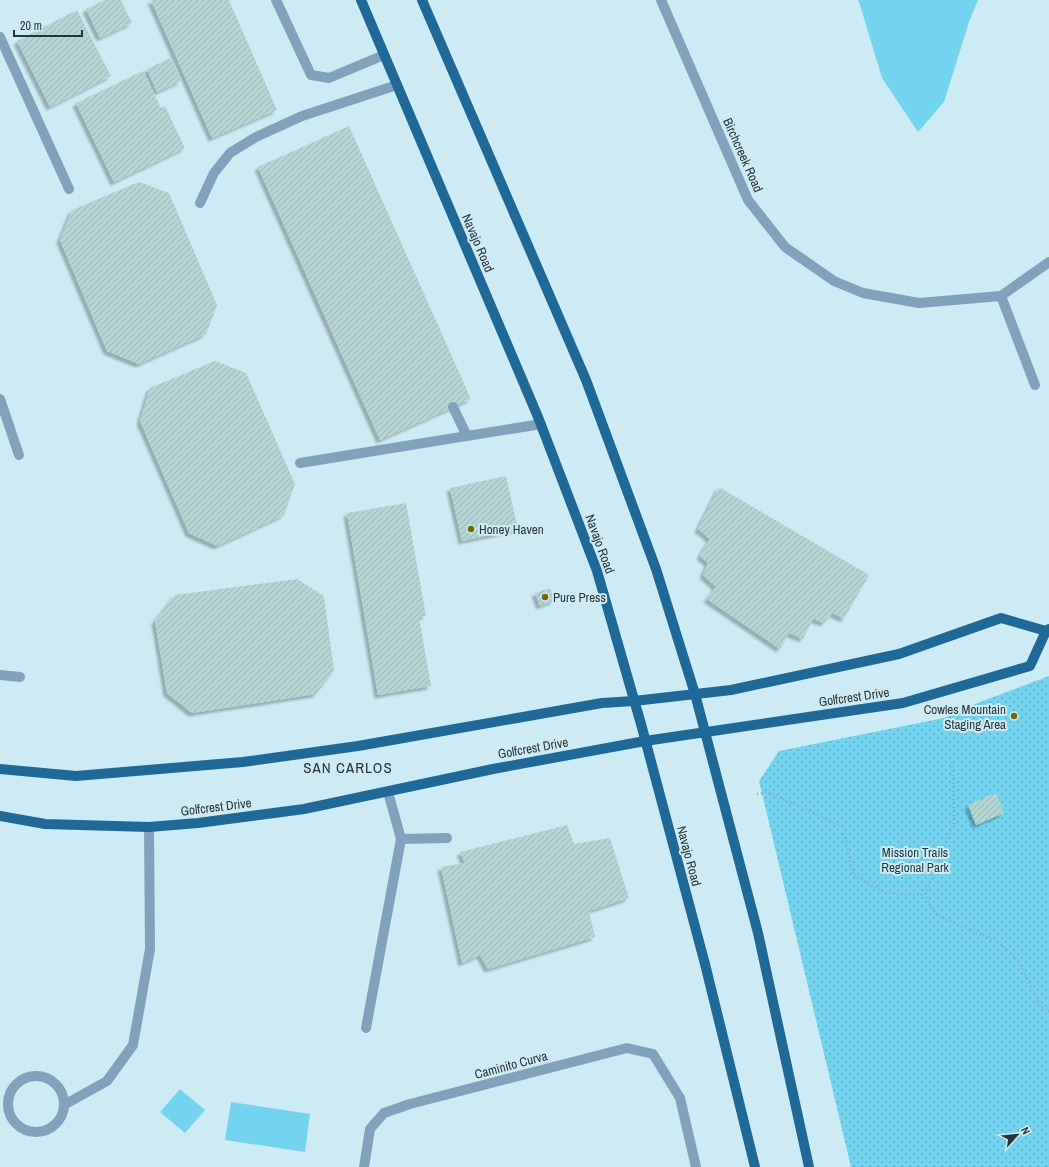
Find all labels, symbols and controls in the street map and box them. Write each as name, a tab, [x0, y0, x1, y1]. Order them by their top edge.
scale bar	[14, 12, 82, 38]
text: 20 m	[20, 18, 42, 34]
street label: Birchcreek Road	[719, 115, 767, 195]
street label: Navajo Road	[458, 211, 498, 275]
street label: Navajo Road	[581, 512, 619, 576]
place label: Honey Haven	[479, 521, 544, 538]
marker: Honey Haven	[466, 524, 476, 534]
place label: Pure Press	[553, 589, 606, 606]
marker: Pure Press	[540, 592, 550, 602]
street label: Golfcrest Drive	[818, 684, 890, 710]
place label: Cowles Mountain Staging Area	[924, 701, 1006, 733]
marker: Cowles Mountain Staging Area	[1009, 711, 1019, 721]
street label: Golfcrest Drive	[497, 733, 570, 763]
district label: SAN CARLOS	[303, 757, 393, 778]
street label: Golfcrest Drive	[180, 794, 252, 820]
street label: Navajo Road	[673, 824, 705, 888]
park label: Mission Trails Regional Park	[881, 844, 949, 876]
street label: Caminito Curva	[473, 1047, 549, 1083]
north arrow	[997, 1115, 1037, 1155]
text: N	[1018, 1124, 1034, 1137]

